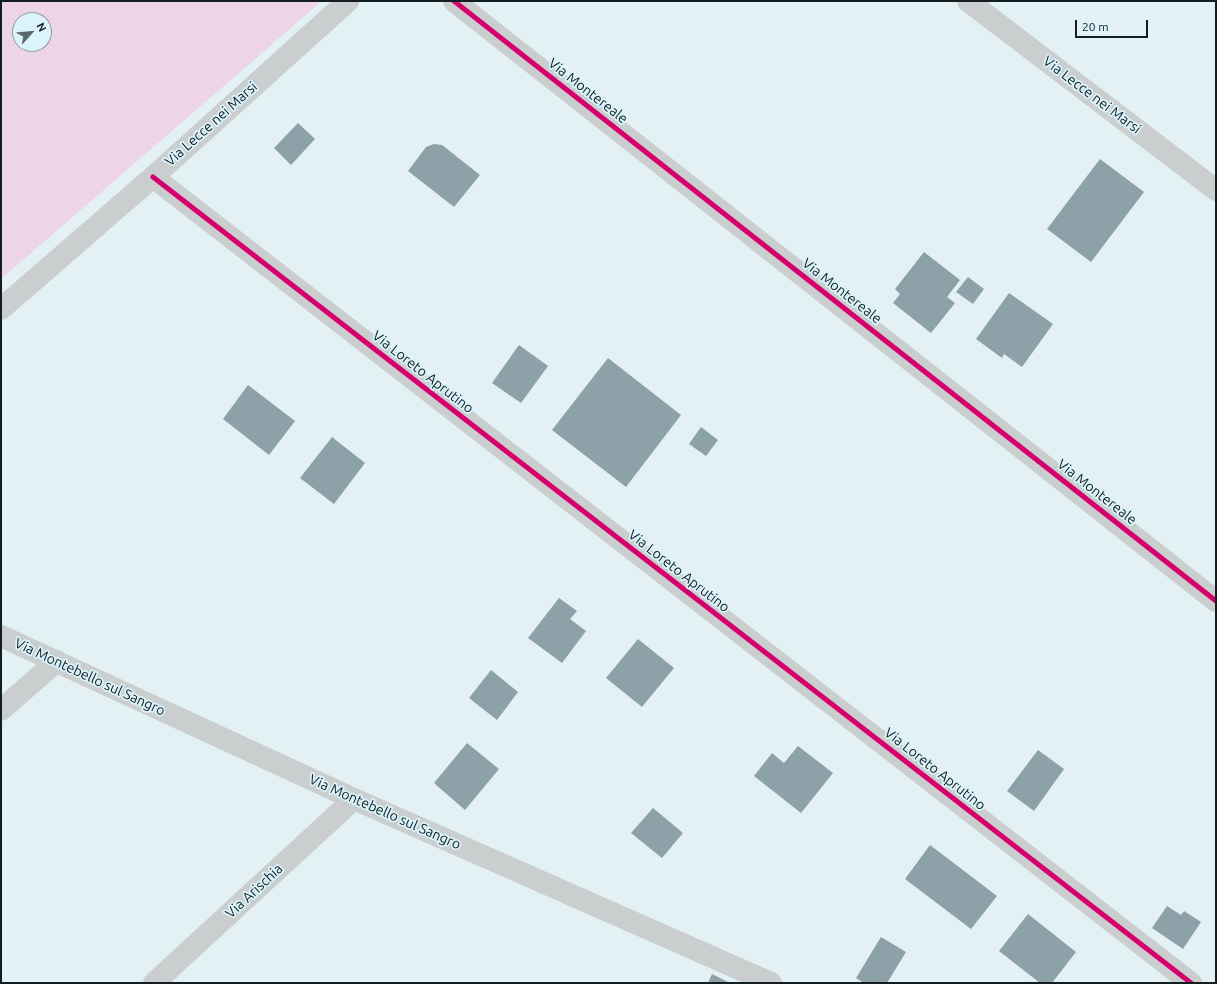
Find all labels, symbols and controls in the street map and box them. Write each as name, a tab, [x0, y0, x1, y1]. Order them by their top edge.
north arrow	[12, 12, 52, 52]
scale bar	[1077, 12, 1150, 38]
text: 20 m	[1082, 20, 1109, 33]
text: N	[35, 21, 49, 33]
street label: Via Lecce nei Marsi	[1040, 53, 1144, 137]
street label: Via Montereale	[545, 55, 631, 127]
street label: Via Lecce nei Marsi	[161, 78, 261, 170]
street label: Via Montereale	[799, 255, 885, 327]
street label: Via Loreto Aprutino	[369, 327, 477, 417]
street label: Via Montereale	[1054, 456, 1140, 528]
street label: Via Loreto Aprutino	[625, 526, 733, 616]
street label: Via Montebello sul Sangro	[12, 635, 168, 719]
street label: Via Loreto Aprutino	[881, 724, 989, 814]
street label: Via Montebello sul Sangro	[307, 771, 463, 853]
street label: Via Arischia	[222, 860, 286, 922]

